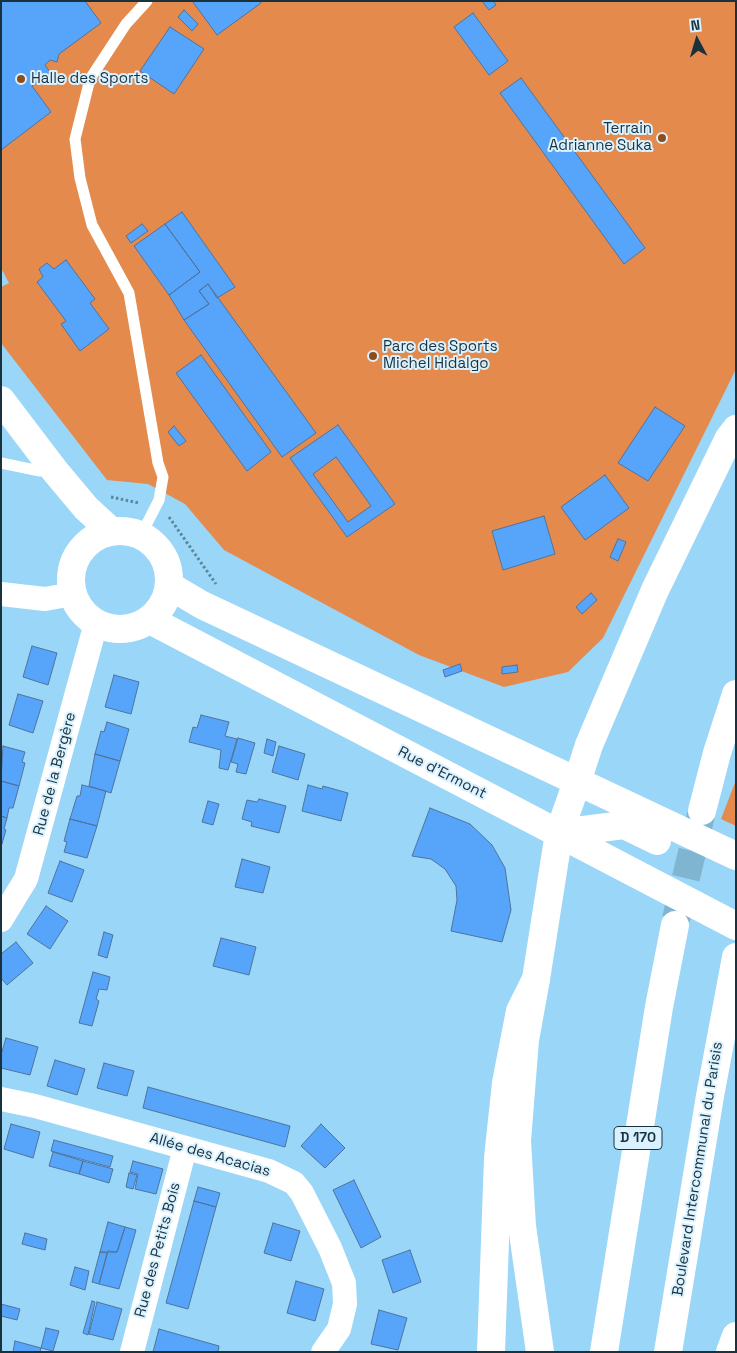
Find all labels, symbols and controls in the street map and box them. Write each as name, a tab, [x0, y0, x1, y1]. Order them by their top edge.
north arrow	[672, 15, 722, 65]
text: N	[690, 16, 701, 35]
place label: Halle des Sports	[31, 70, 148, 88]
marker: Halle des Sports	[15, 73, 27, 85]
place label: Terrain Adrianne Suka	[549, 120, 652, 155]
marker: Terrain Adrianne Suka	[656, 132, 668, 144]
place label: Parc des Sports Michel Hidalgo	[383, 338, 498, 373]
marker: Parc des Sports Michel Hidalgo	[367, 350, 379, 362]
street label: Rue de la Bergère	[30, 710, 80, 838]
street label: Rue d'Ermont	[395, 743, 489, 803]
street label: Boulevard Intercommunal du Parisis	[669, 1041, 727, 1297]
road number: D 170	[614, 1126, 662, 1150]
street label: Allée des Acacias	[148, 1129, 272, 1181]
street label: Rue des Petits Bois	[131, 1181, 185, 1319]

